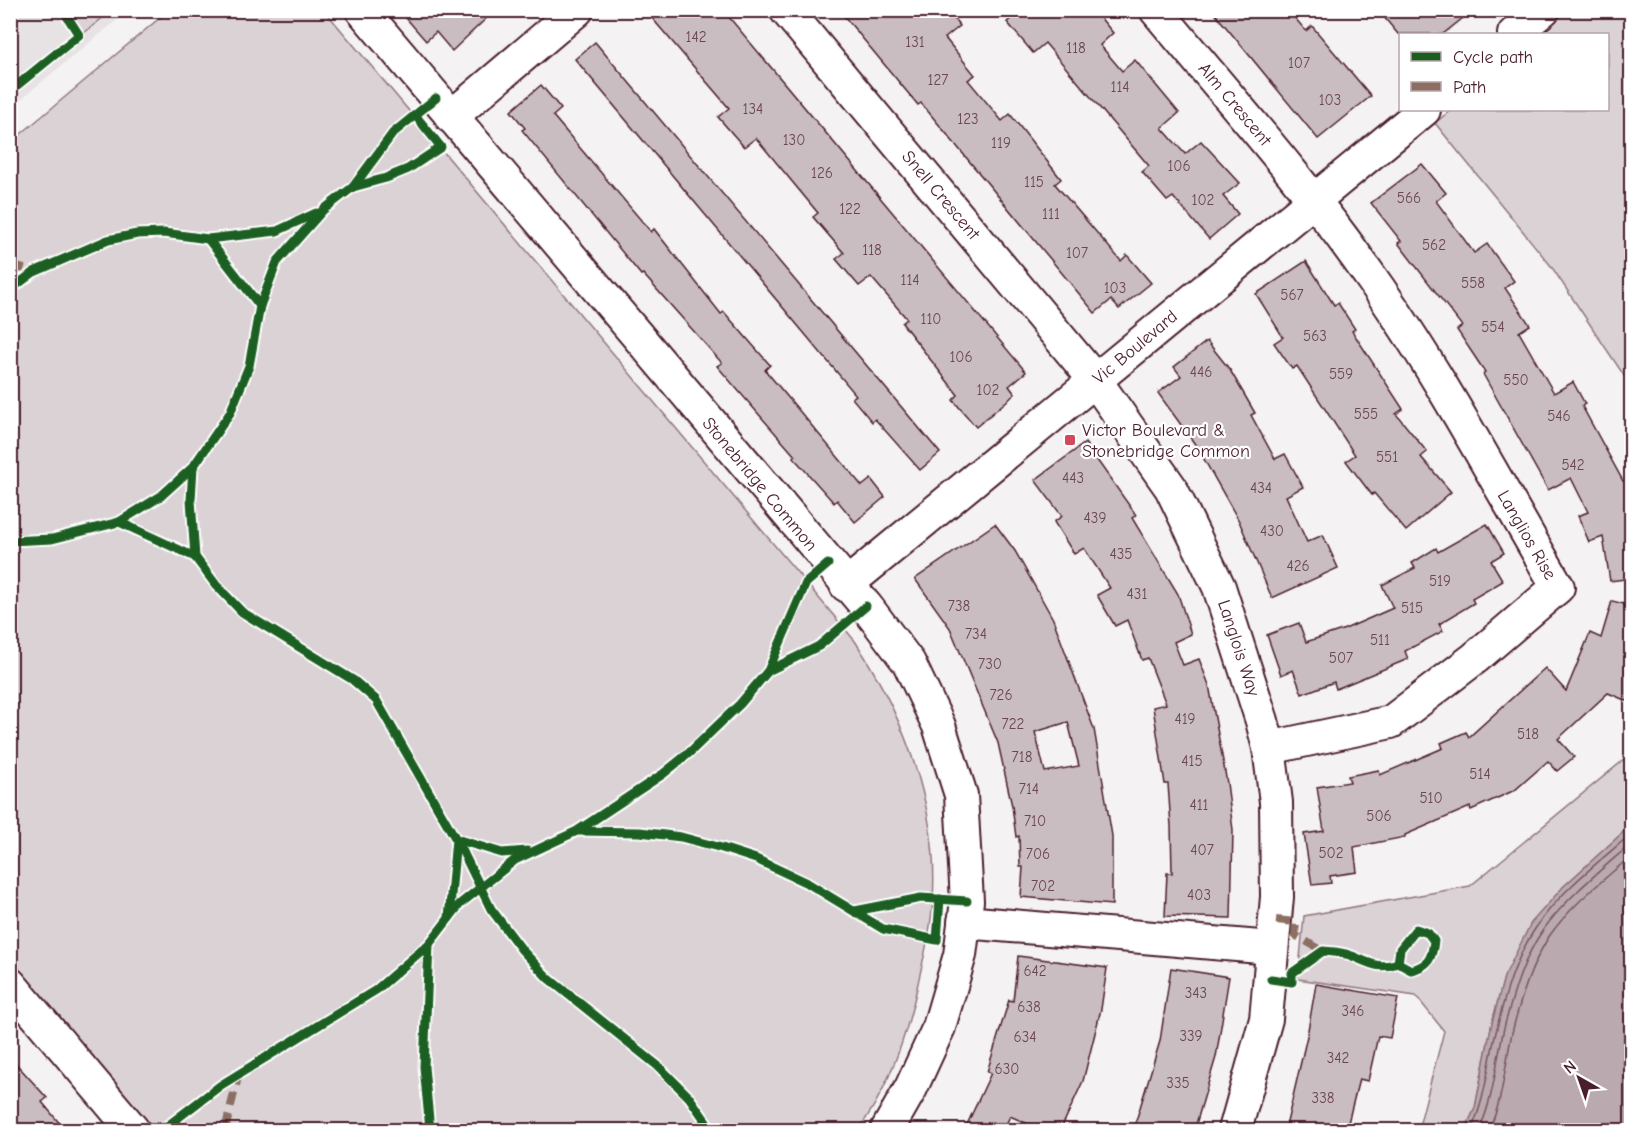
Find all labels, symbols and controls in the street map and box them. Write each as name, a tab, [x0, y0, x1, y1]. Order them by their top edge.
house number: 142	[685, 28, 707, 46]
house number: 131	[905, 33, 925, 51]
legend	[1399, 33, 1609, 111]
house number: 118	[1066, 39, 1086, 57]
text: Cycle path	[1453, 47, 1533, 68]
house number: 107	[1288, 54, 1310, 72]
street label: Alm Crescent	[1194, 58, 1276, 151]
house number: 127	[928, 71, 948, 89]
text: Path	[1453, 77, 1486, 98]
house number: 114	[1110, 78, 1130, 96]
house number: 103	[1319, 91, 1341, 109]
house number: 134	[743, 100, 763, 118]
house number: 123	[957, 110, 979, 128]
house number: 130	[783, 131, 805, 149]
house number: 119	[991, 134, 1011, 152]
street label: Snell Crescent	[897, 146, 985, 245]
house number: 106	[1167, 157, 1191, 175]
house number: 126	[811, 164, 833, 182]
house number: 115	[1024, 173, 1044, 191]
house number: 566	[1397, 189, 1421, 207]
house number: 102	[1192, 191, 1214, 209]
house number: 122	[839, 200, 861, 218]
house number: 111	[1042, 205, 1060, 223]
house number: 562	[1422, 236, 1446, 254]
house number: 118	[862, 241, 882, 259]
house number: 107	[1066, 244, 1088, 262]
house number: 114	[900, 271, 920, 289]
house number: 558	[1461, 274, 1485, 292]
house number: 103	[1104, 279, 1126, 297]
house number: 567	[1280, 286, 1304, 304]
street label: Vic Boulevard	[1089, 306, 1182, 389]
house number: 110	[920, 310, 942, 328]
house number: 554	[1481, 318, 1505, 336]
house number: 563	[1303, 327, 1327, 345]
house number: 106	[949, 348, 973, 366]
house number: 446	[1190, 363, 1212, 381]
house number: 559	[1329, 365, 1353, 383]
house number: 550	[1503, 371, 1529, 389]
house number: 102	[977, 381, 999, 399]
house number: 555	[1354, 405, 1378, 423]
house number: 546	[1547, 407, 1571, 425]
street label: Stonebridge Common	[698, 413, 822, 555]
place label: Victor Boulevard & Stonebridge Common	[1082, 420, 1250, 462]
marker: Victor Boulevard & Stonebridge Common	[1063, 433, 1077, 447]
house number: 551	[1376, 448, 1398, 466]
house number: 542	[1561, 456, 1585, 474]
house number: 443	[1062, 469, 1084, 487]
house number: 434	[1250, 479, 1272, 497]
street label: Langlios Rise	[1493, 487, 1561, 584]
house number: 439	[1084, 509, 1106, 527]
house number: 430	[1260, 522, 1284, 540]
house number: 435	[1110, 545, 1132, 563]
house number: 426	[1286, 557, 1310, 575]
house number: 519	[1429, 572, 1451, 590]
house number: 431	[1127, 585, 1147, 603]
house number: 738	[948, 597, 970, 615]
street label: Langlois Way	[1213, 597, 1264, 700]
house number: 515	[1401, 599, 1423, 617]
house number: 734	[965, 625, 987, 643]
house number: 511	[1370, 631, 1390, 649]
house number: 507	[1329, 649, 1353, 667]
house number: 730	[978, 655, 1002, 673]
house number: 726	[989, 686, 1013, 704]
house number: 419	[1174, 710, 1196, 728]
house number: 722	[1002, 715, 1024, 733]
house number: 518	[1517, 725, 1539, 743]
house number: 718	[1012, 748, 1032, 766]
house number: 415	[1181, 752, 1203, 770]
house number: 514	[1469, 765, 1491, 783]
house number: 714	[1019, 780, 1039, 798]
house number: 510	[1419, 789, 1443, 807]
house number: 411	[1189, 796, 1209, 814]
house number: 506	[1366, 807, 1392, 825]
house number: 710	[1024, 812, 1046, 830]
house number: 407	[1190, 841, 1214, 859]
house number: 502	[1318, 844, 1344, 862]
house number: 706	[1026, 845, 1050, 863]
house number: 702	[1031, 877, 1055, 895]
house number: 403	[1187, 886, 1211, 904]
house number: 642	[1023, 962, 1047, 980]
house number: 343	[1185, 984, 1207, 1002]
house number: 638	[1017, 998, 1041, 1016]
house number: 346	[1342, 1002, 1364, 1020]
house number: 339	[1179, 1027, 1203, 1045]
house number: 634	[1014, 1028, 1036, 1046]
north arrow	[1549, 1048, 1609, 1108]
house number: 342	[1327, 1049, 1349, 1067]
text: N	[1560, 1057, 1580, 1078]
house number: 630	[995, 1060, 1019, 1078]
house number: 335	[1166, 1074, 1190, 1092]
house number: 338	[1312, 1089, 1334, 1107]

